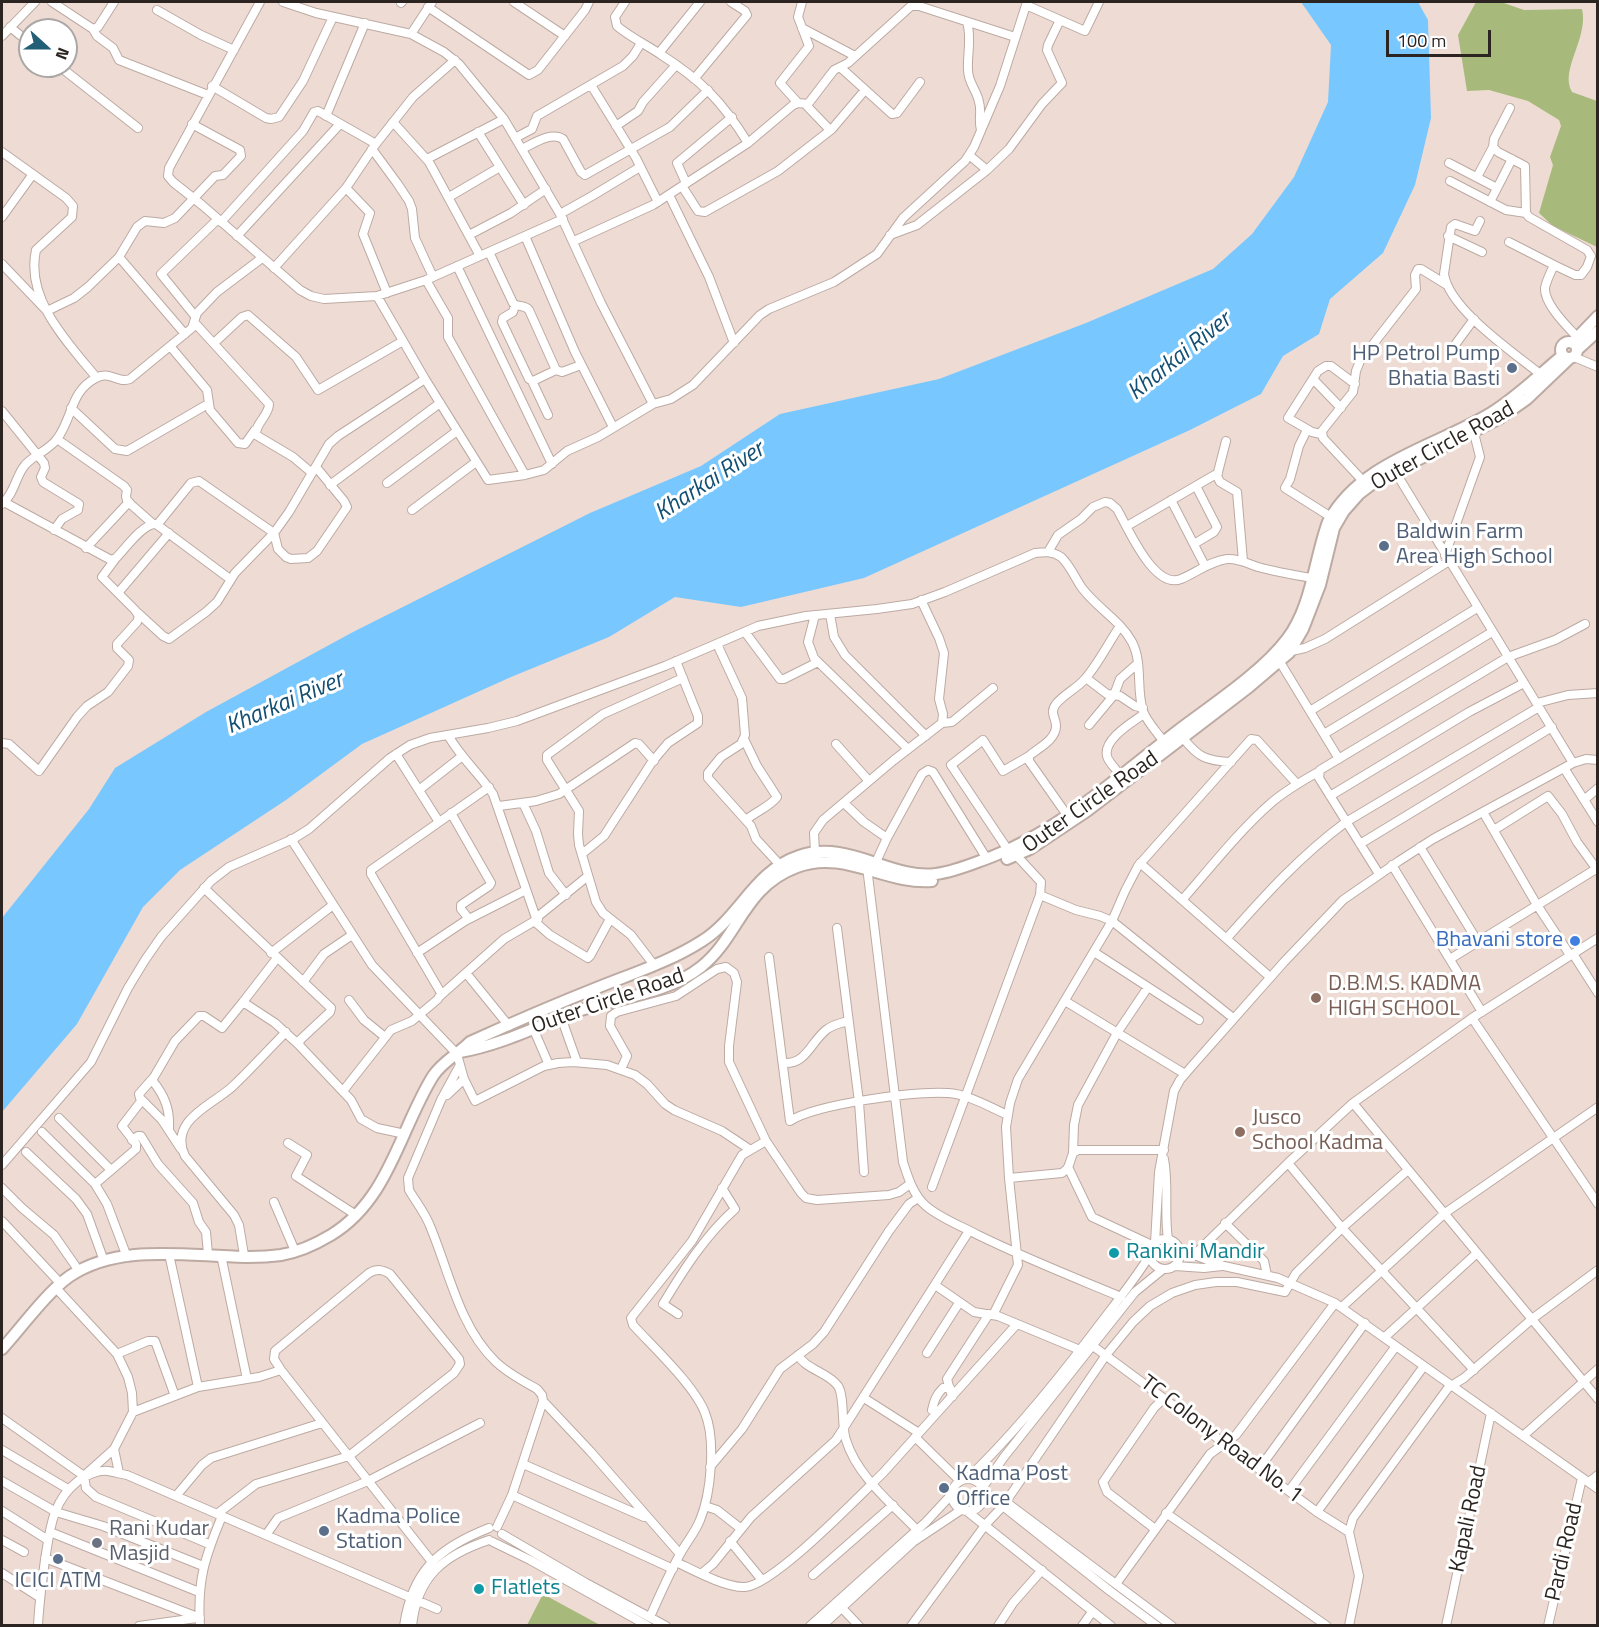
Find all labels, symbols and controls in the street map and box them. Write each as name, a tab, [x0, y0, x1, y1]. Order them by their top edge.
north arrow	[18, 18, 78, 78]
scale bar	[1389, 18, 1494, 56]
text: 100 m	[1397, 27, 1446, 54]
text: N	[50, 44, 76, 63]
water label: Kharkai River	[1123, 307, 1237, 407]
place label: HP Petrol Pump Bhatia Basti	[1352, 342, 1500, 394]
marker: HP Petrol Pump Bhatia Basti	[1505, 361, 1519, 375]
street label: Outer Circle Road	[1367, 397, 1519, 497]
water label: Kharkai River	[650, 436, 770, 528]
place label: Baldwin Farm Area High School	[1396, 520, 1553, 572]
marker: Baldwin Farm Area High School	[1377, 539, 1391, 553]
water label: Kharkai River	[222, 666, 348, 742]
street label: Outer Circle Road	[1018, 746, 1164, 860]
place label: Bhavani store	[1436, 928, 1563, 954]
marker: Bhavani store	[1568, 934, 1582, 948]
street label: Outer Circle Road	[528, 963, 688, 1041]
place label: D.B.M.S. KADMA HIGH SCHOOL	[1328, 972, 1481, 1023]
marker: D.B.M.S. KADMA HIGH SCHOOL	[1309, 991, 1323, 1005]
place label: Jusco School Kadma	[1252, 1106, 1383, 1158]
marker: Jusco School Kadma	[1233, 1125, 1247, 1139]
place label: Rankini Mandir	[1126, 1240, 1265, 1266]
marker: Rankini Mandir	[1107, 1246, 1121, 1260]
street label: TC Colony Road No. 1	[1135, 1370, 1307, 1510]
place label: Kadma Post Office	[956, 1462, 1068, 1514]
street label: Kapali Road	[1445, 1463, 1493, 1575]
marker: Kadma Post Office	[937, 1481, 951, 1495]
street label: Pardi Road	[1541, 1500, 1589, 1604]
place label: Kadma Police Station	[336, 1505, 460, 1556]
place label: Rani Kudar Masjid	[109, 1517, 209, 1568]
marker: Kadma Police Station	[317, 1524, 331, 1538]
marker: Rani Kudar Masjid	[90, 1536, 104, 1550]
marker: ICICI ATM	[51, 1552, 65, 1566]
place label: ICICI ATM	[14, 1569, 102, 1595]
place label: Flatlets	[491, 1576, 560, 1602]
marker: Flatlets	[472, 1582, 486, 1596]

